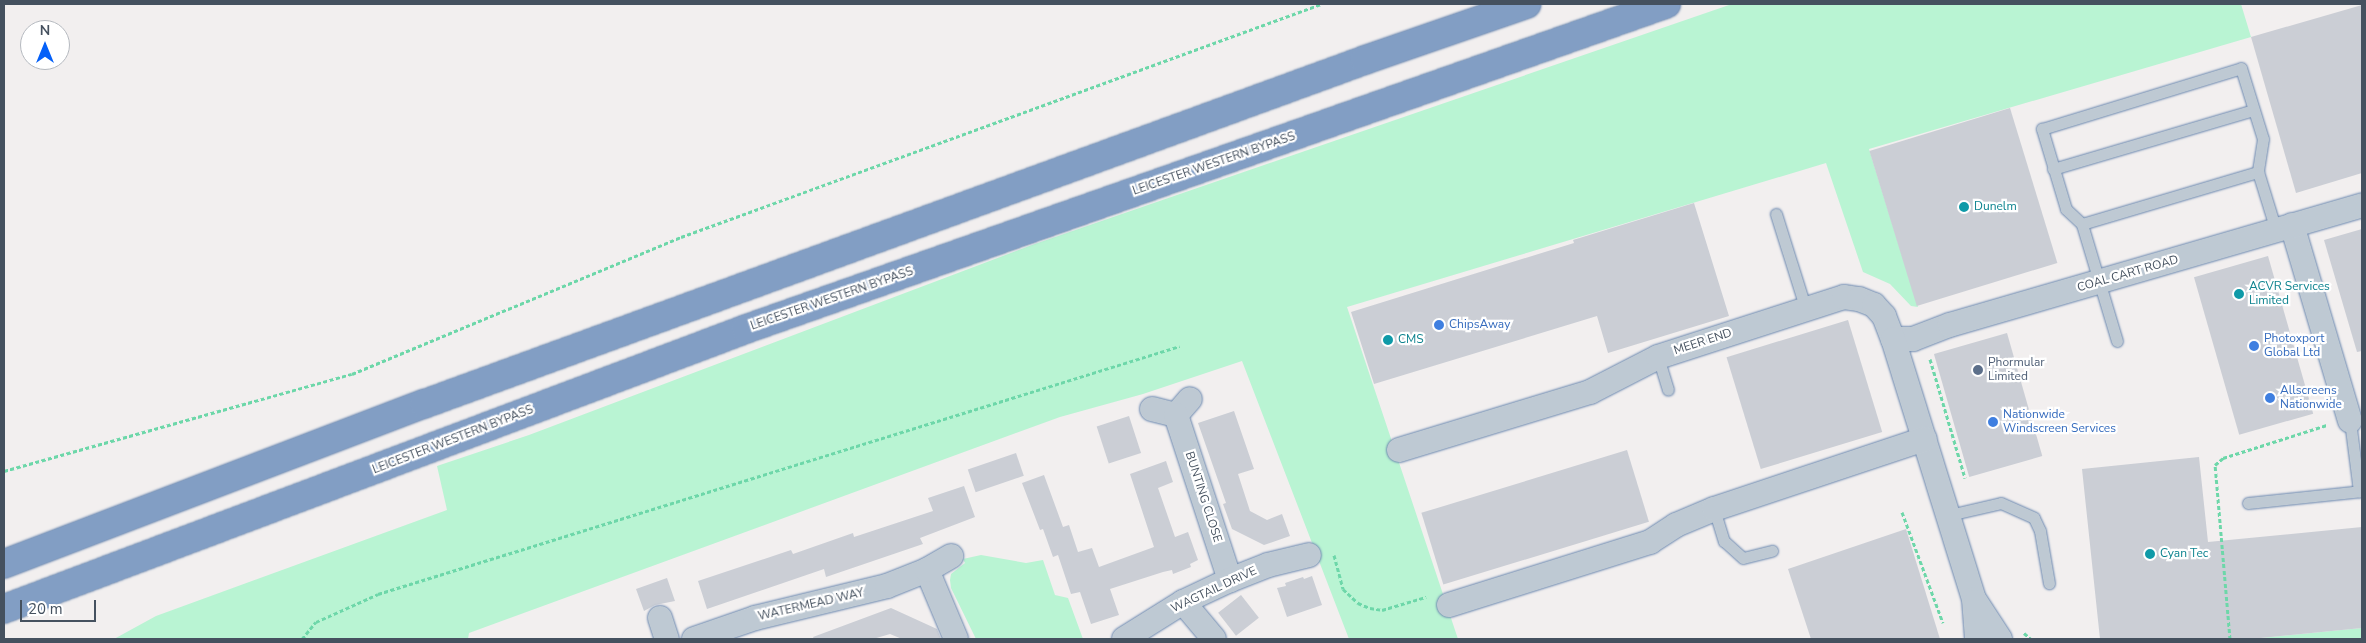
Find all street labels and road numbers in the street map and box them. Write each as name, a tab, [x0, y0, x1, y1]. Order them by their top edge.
street label: LEICESTER WESTERN BYPASS	[1131, 129, 1297, 199]
street label: COAL CART ROAD	[2076, 253, 2180, 295]
street label: LEICESTER WESTERN BYPASS	[749, 264, 915, 334]
street label: MEER END	[1672, 326, 1734, 358]
street label: LEICESTER WESTERN BYPASS	[371, 403, 535, 477]
street label: BUNTING CLOSE	[1182, 450, 1224, 544]
street label: WAGTAIL DRIVE	[1169, 564, 1259, 616]
street label: WATERMEAD WAY	[757, 586, 865, 624]

